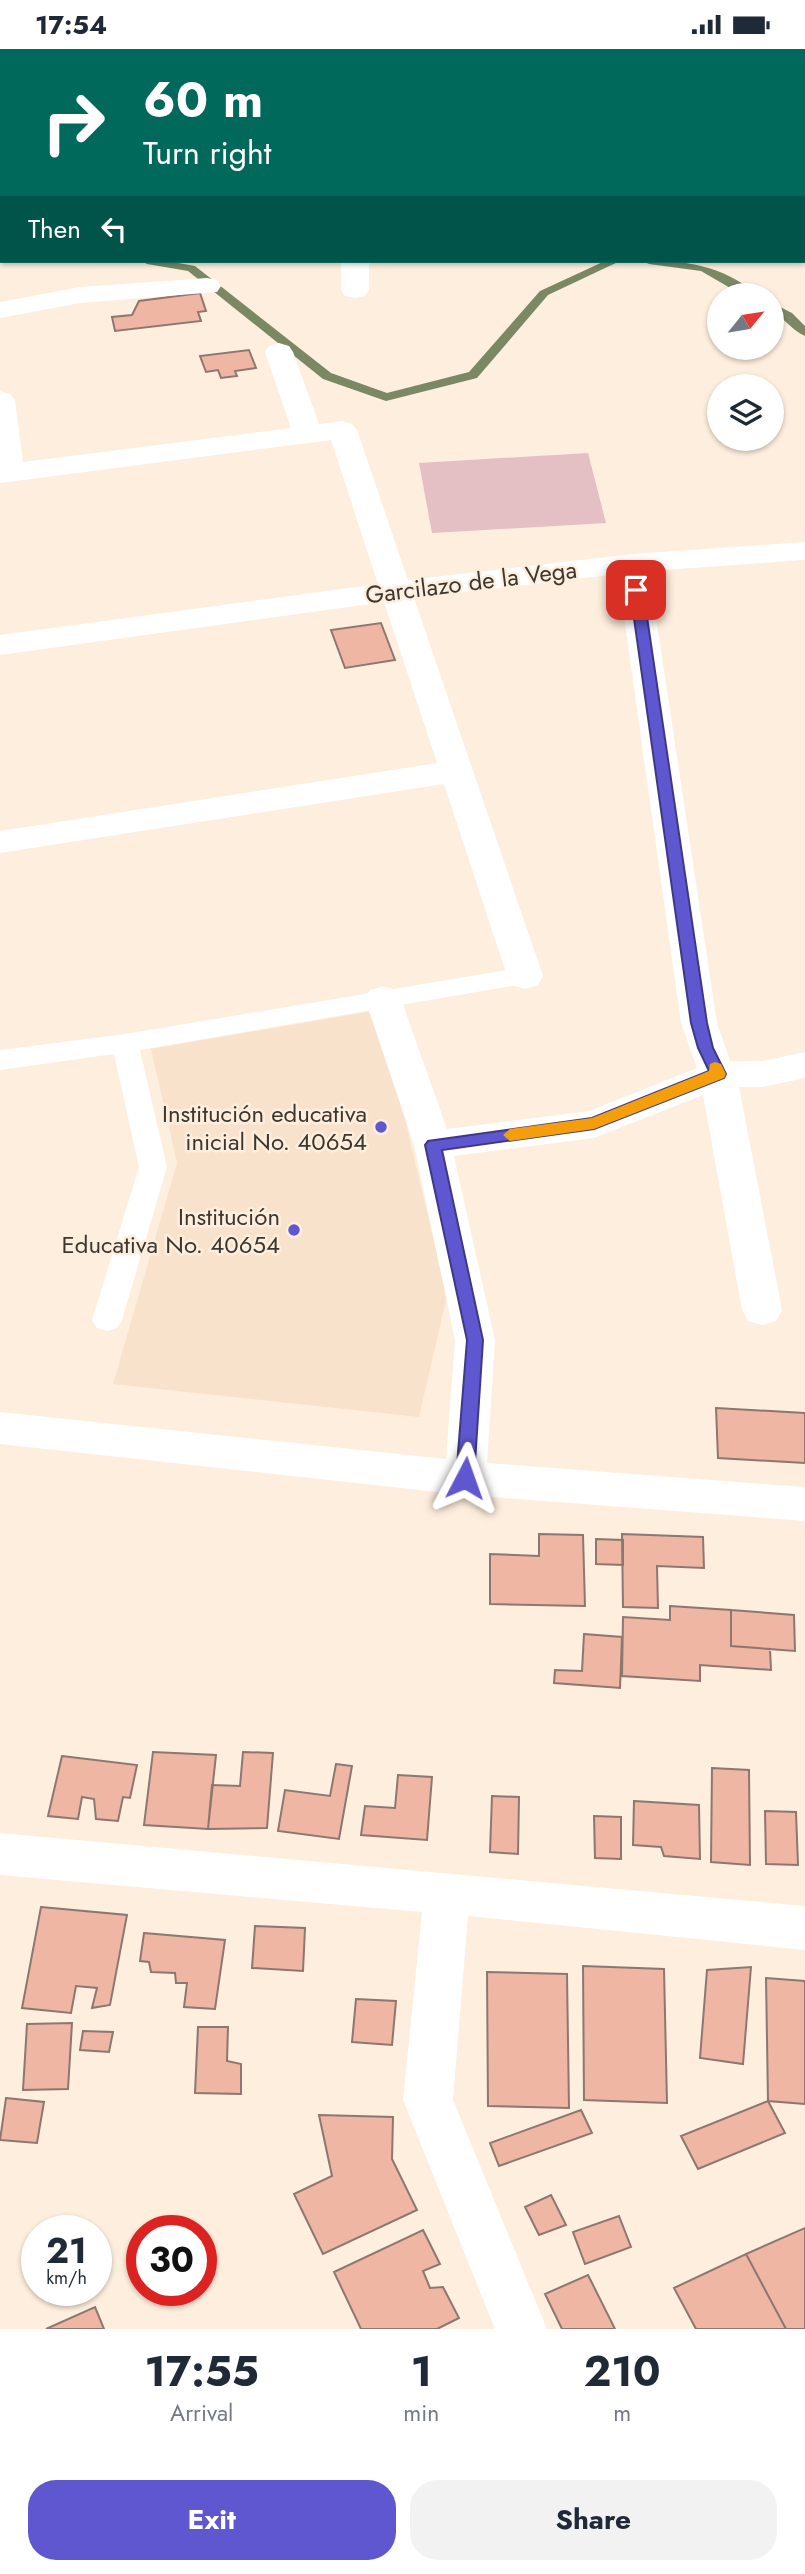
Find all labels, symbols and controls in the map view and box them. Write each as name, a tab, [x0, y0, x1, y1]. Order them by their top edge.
text: 17:54	[35, 6, 107, 44]
text: 60 m	[143, 65, 263, 135]
icon: right	[28, 77, 119, 168]
text: Turn right	[143, 130, 272, 176]
text: Then	[28, 210, 81, 248]
icon: left	[95, 210, 133, 248]
north arrow	[707, 283, 784, 361]
map controls	[707, 283, 784, 451]
button: layers	[707, 374, 784, 451]
street label: Garcilazo de la Vega	[363, 552, 579, 612]
pin	[606, 560, 666, 620]
icon: arrive	[617, 571, 655, 609]
place label: Institución educativa inicial No. 40654	[162, 1096, 367, 1159]
marker: Institución educativa inicial No. 40654	[373, 1119, 389, 1135]
place label: Institución Educativa No. 40654	[62, 1199, 280, 1262]
marker: Institución Educativa No. 40654	[286, 1222, 302, 1238]
position arrow	[428, 1441, 502, 1515]
speed limit sign: 30	[126, 2215, 217, 2306]
text: 21	[46, 2226, 87, 2276]
text: km/h	[46, 2265, 87, 2291]
text: 17:55	[144, 2341, 259, 2402]
text: 1	[411, 2341, 432, 2402]
text: 210	[584, 2341, 661, 2402]
text: Arrival	[170, 2396, 233, 2430]
text: min	[403, 2396, 439, 2430]
text: m	[613, 2396, 631, 2430]
button: Exit	[28, 2480, 396, 2560]
button: Share	[410, 2480, 777, 2560]

